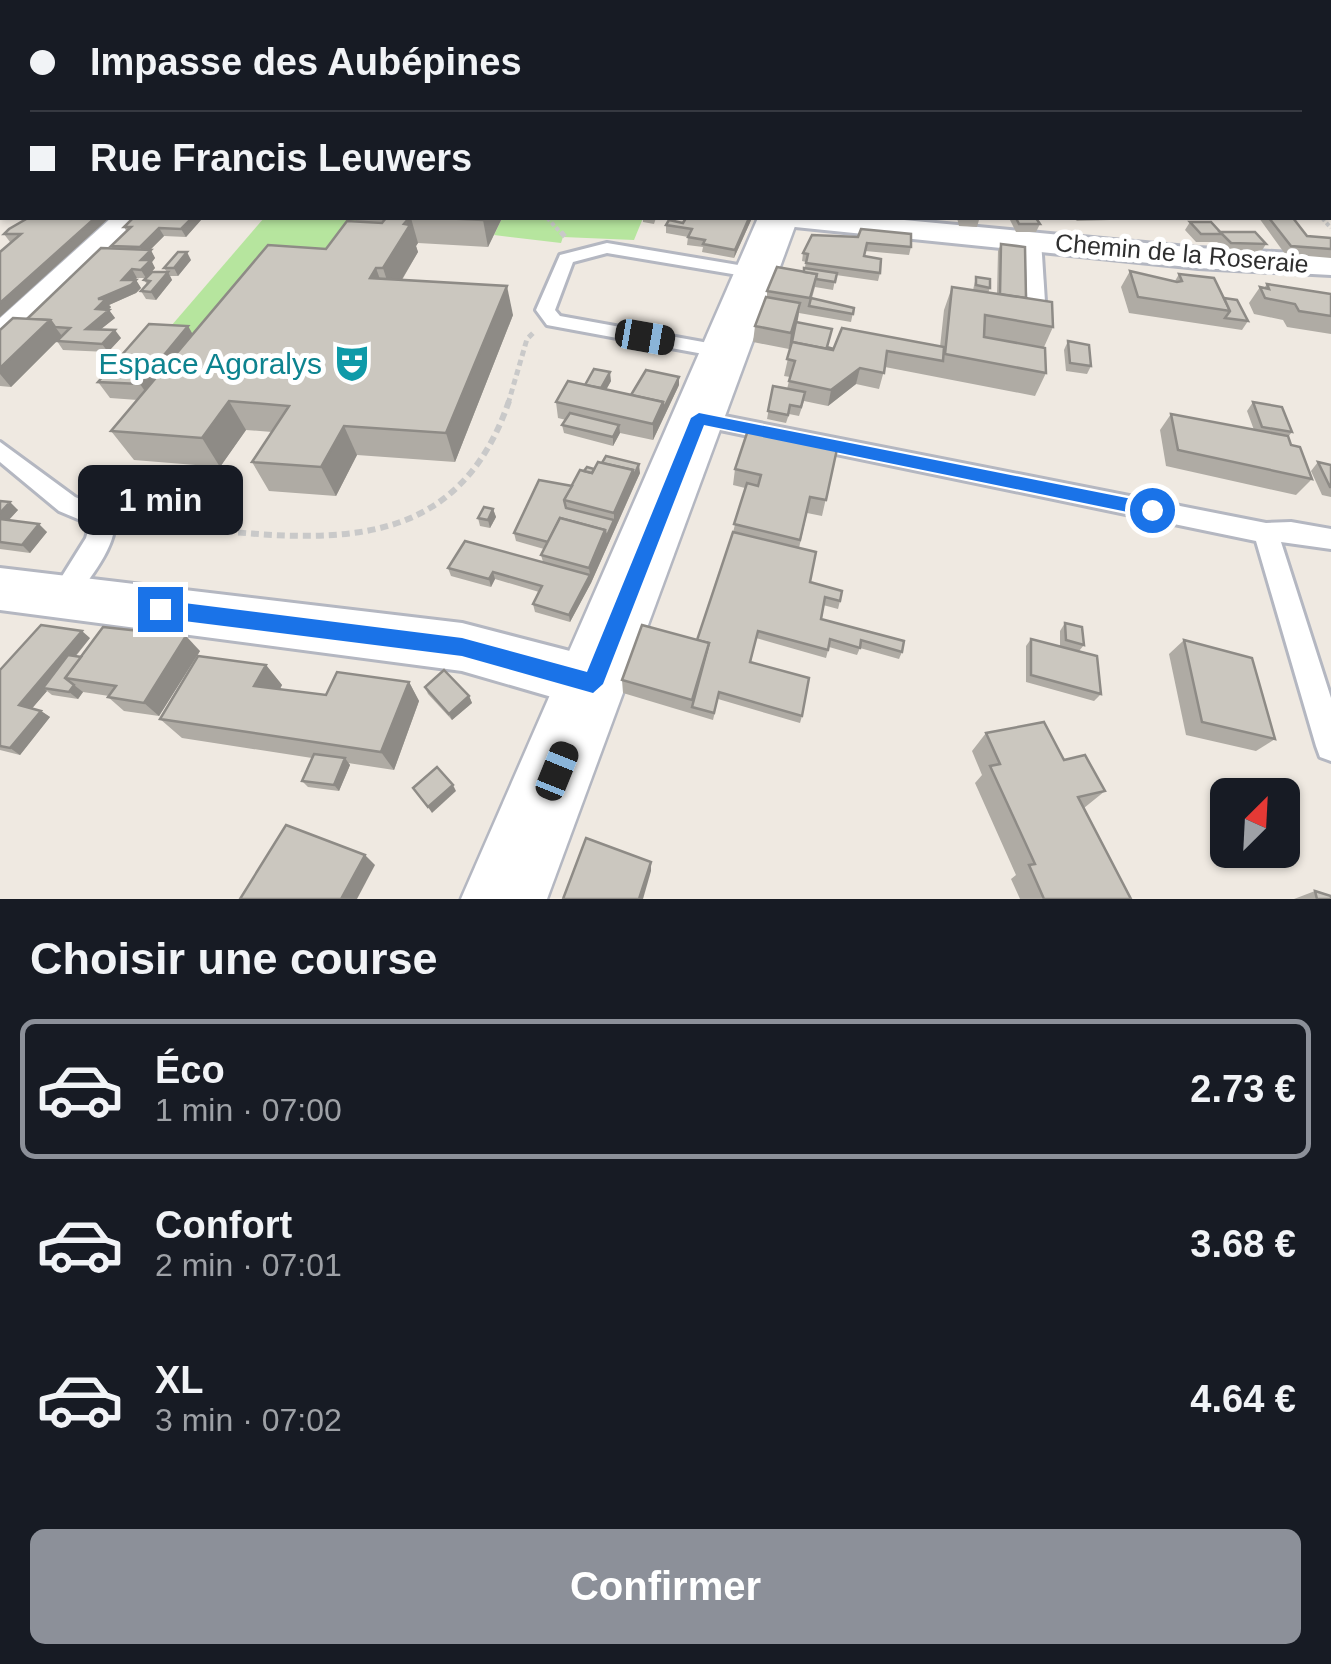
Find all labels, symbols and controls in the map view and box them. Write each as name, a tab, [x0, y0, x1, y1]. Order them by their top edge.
text: Impasse des Aubépines	[90, 41, 522, 83]
text: Rue Francis Leuwers	[90, 137, 472, 179]
street label: Chemin de la Roseraie	[1054, 228, 1310, 278]
car	[613, 317, 677, 357]
theatre icon: Espace Agoralys	[331, 342, 373, 384]
place label: Espace Agoralys	[99, 347, 322, 380]
callout: 1 min	[78, 464, 242, 534]
text: 1 min	[119, 482, 202, 518]
route start	[1130, 488, 1175, 533]
route end	[138, 587, 183, 632]
car	[532, 738, 582, 804]
north arrow	[1210, 778, 1300, 868]
map controls	[1210, 778, 1300, 868]
text: Choisir une course	[30, 933, 438, 984]
icon: car	[35, 1044, 125, 1134]
text: Éco	[155, 1049, 225, 1091]
text: 2.73 €	[1190, 1068, 1296, 1110]
text: 1 min · 07:00	[155, 1092, 342, 1128]
icon: car	[35, 1199, 125, 1289]
text: Confort	[155, 1204, 292, 1246]
text: 3.68 €	[1190, 1223, 1296, 1265]
text: 2 min · 07:01	[155, 1247, 342, 1283]
icon: car	[35, 1354, 125, 1444]
text: XL	[155, 1359, 204, 1401]
text: 4.64 €	[1190, 1378, 1296, 1420]
text: 3 min · 07:02	[155, 1402, 342, 1438]
button: Confirmer	[30, 1529, 1301, 1644]

